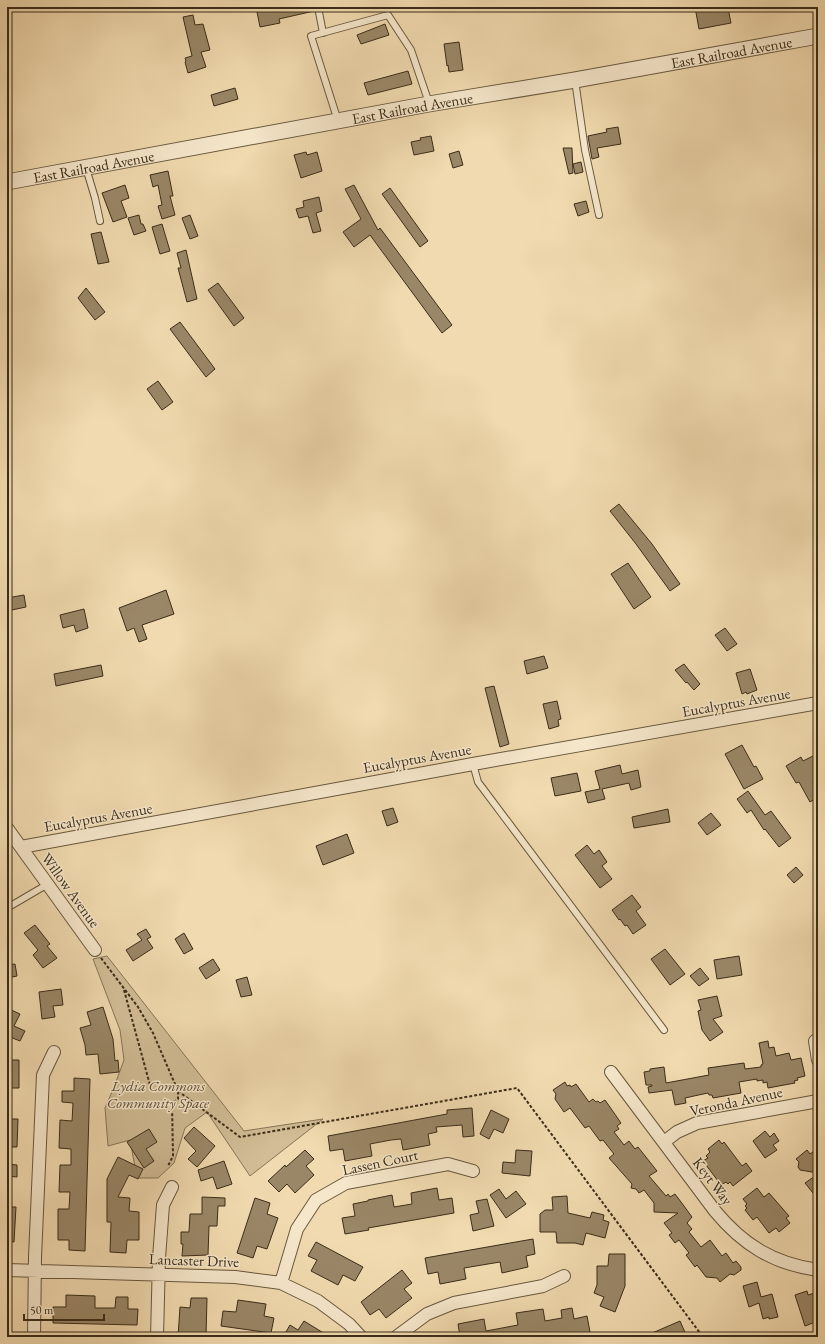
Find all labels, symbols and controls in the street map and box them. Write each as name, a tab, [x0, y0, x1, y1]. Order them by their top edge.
street label: East Railroad Avenue	[669, 31, 793, 72]
street label: East Railroad Avenue	[350, 87, 474, 128]
street label: East Railroad Avenue	[32, 146, 156, 186]
street label: Eucalyptus Avenue	[680, 683, 792, 721]
street label: Eucalyptus Avenue	[361, 739, 473, 777]
street label: Eucalyptus Avenue	[42, 798, 154, 836]
street label: Willow Avenue	[37, 849, 105, 931]
park label: Lydia Commons Community Space	[107, 1076, 210, 1112]
street label: Veronda Avenue	[688, 1082, 784, 1120]
street label: Lassen Court	[340, 1145, 420, 1179]
street label: Keyt Way	[689, 1153, 737, 1209]
street label: Lancaster Drive	[149, 1249, 239, 1271]
scale bar	[24, 1296, 104, 1322]
text: 50 m	[30, 1302, 54, 1318]

